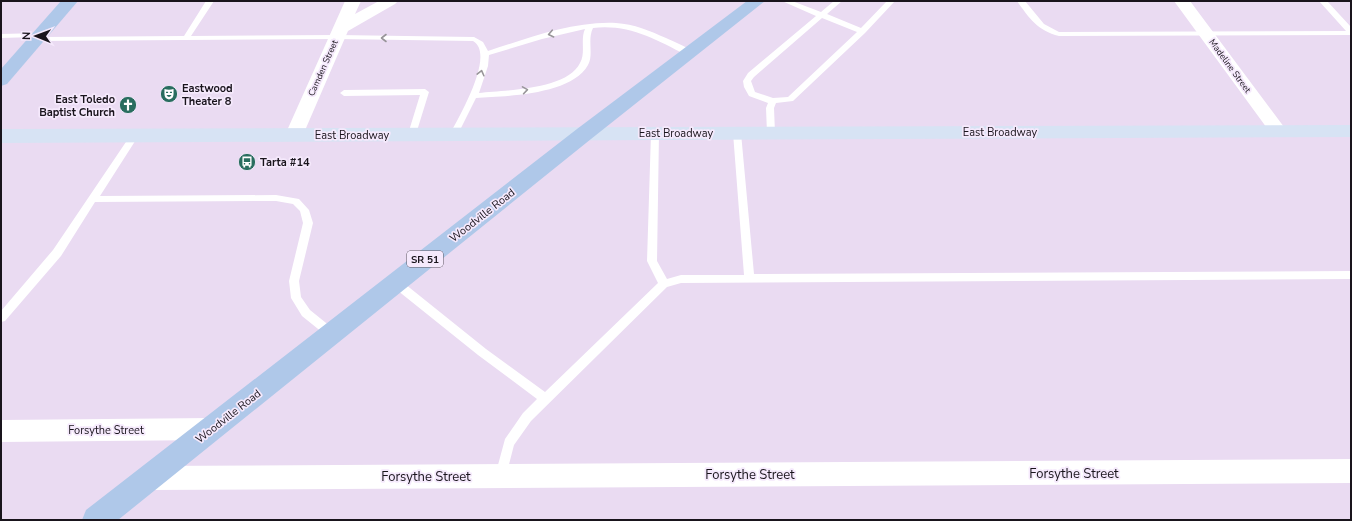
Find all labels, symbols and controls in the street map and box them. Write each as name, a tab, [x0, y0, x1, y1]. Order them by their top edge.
north arrow	[16, 16, 56, 56]
one-way arrow	[548, 30, 555, 38]
text: N	[19, 32, 34, 40]
one-way arrow	[381, 34, 387, 42]
street label: Camden Street	[305, 37, 341, 98]
street label: Madeline Street	[1206, 37, 1254, 96]
one-way arrow	[477, 70, 485, 76]
place label: Eastwood Theater 8	[182, 81, 233, 109]
theatre icon: Eastwood Theater 8	[159, 84, 179, 104]
one-way arrow	[522, 86, 529, 95]
place label: East Toledo Baptist Church	[39, 92, 115, 120]
church icon: East Toledo Baptist Church	[118, 95, 138, 115]
street label: East Broadway	[963, 125, 1037, 140]
street label: East Broadway	[639, 126, 713, 141]
street label: East Broadway	[315, 128, 389, 143]
bus stop icon: Tarta #14	[237, 152, 257, 172]
place label: Tarta #14	[260, 155, 310, 170]
street label: Woodville Road	[447, 185, 518, 246]
road number: SR 51	[407, 251, 443, 267]
street label: Woodville Road	[193, 386, 264, 447]
street label: Forsythe Street	[68, 423, 144, 438]
street label: Forsythe Street	[1029, 465, 1119, 483]
street label: Forsythe Street	[705, 466, 795, 484]
street label: Forsythe Street	[381, 468, 471, 486]

